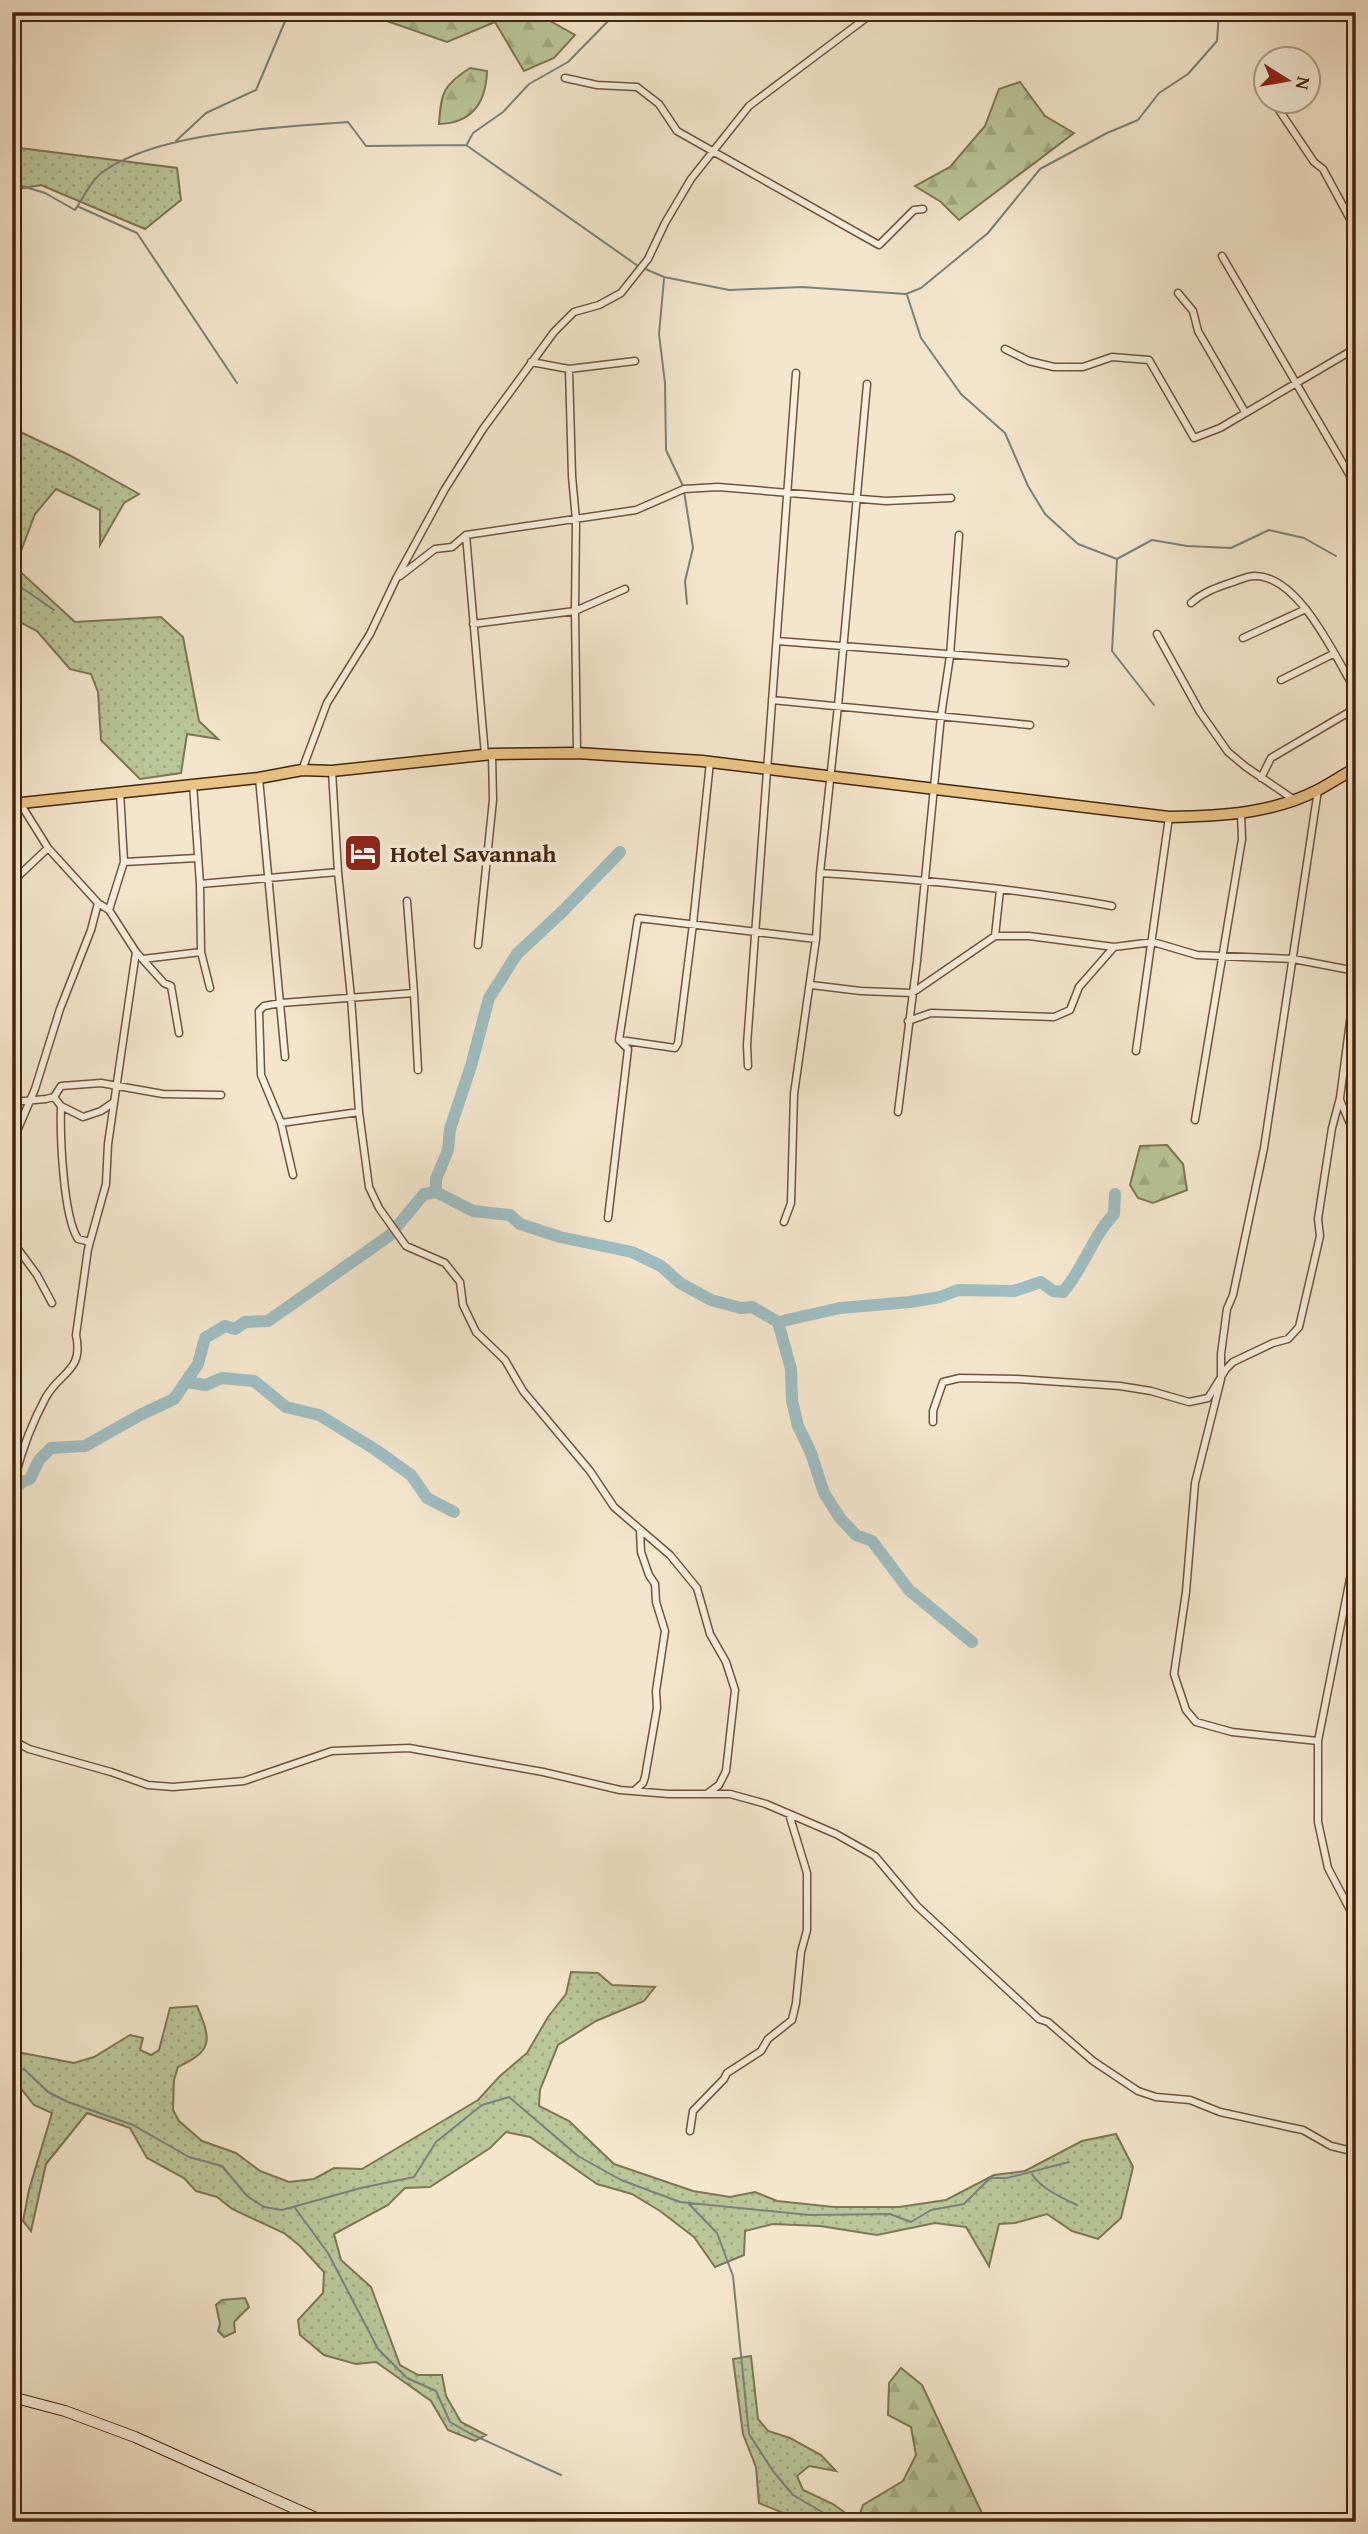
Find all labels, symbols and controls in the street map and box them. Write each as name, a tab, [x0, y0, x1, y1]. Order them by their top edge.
north arrow	[1252, 46, 1322, 116]
text: N	[1289, 74, 1319, 92]
hotel icon: Hotel Savannah	[342, 832, 384, 874]
place label: Hotel Savannah	[390, 836, 557, 871]

